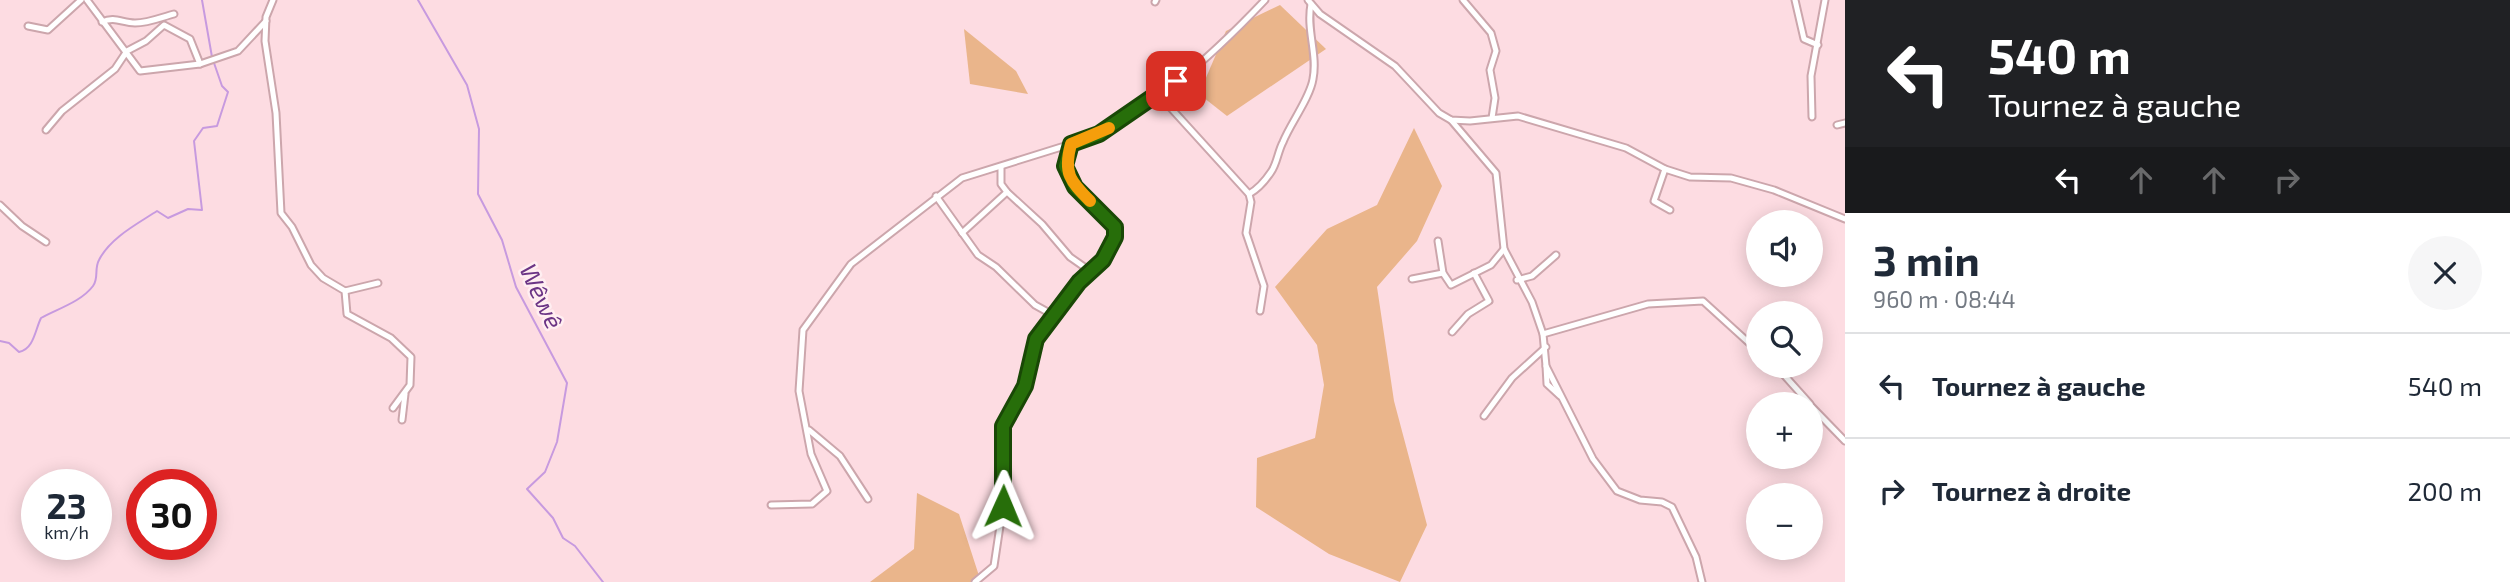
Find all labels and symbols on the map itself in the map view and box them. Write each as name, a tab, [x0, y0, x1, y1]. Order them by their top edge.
pin	[1146, 51, 1206, 111]
water label: Wêwê	[514, 259, 570, 333]
speed limit sign: 30	[126, 469, 217, 560]
position arrow	[966, 469, 1040, 543]

